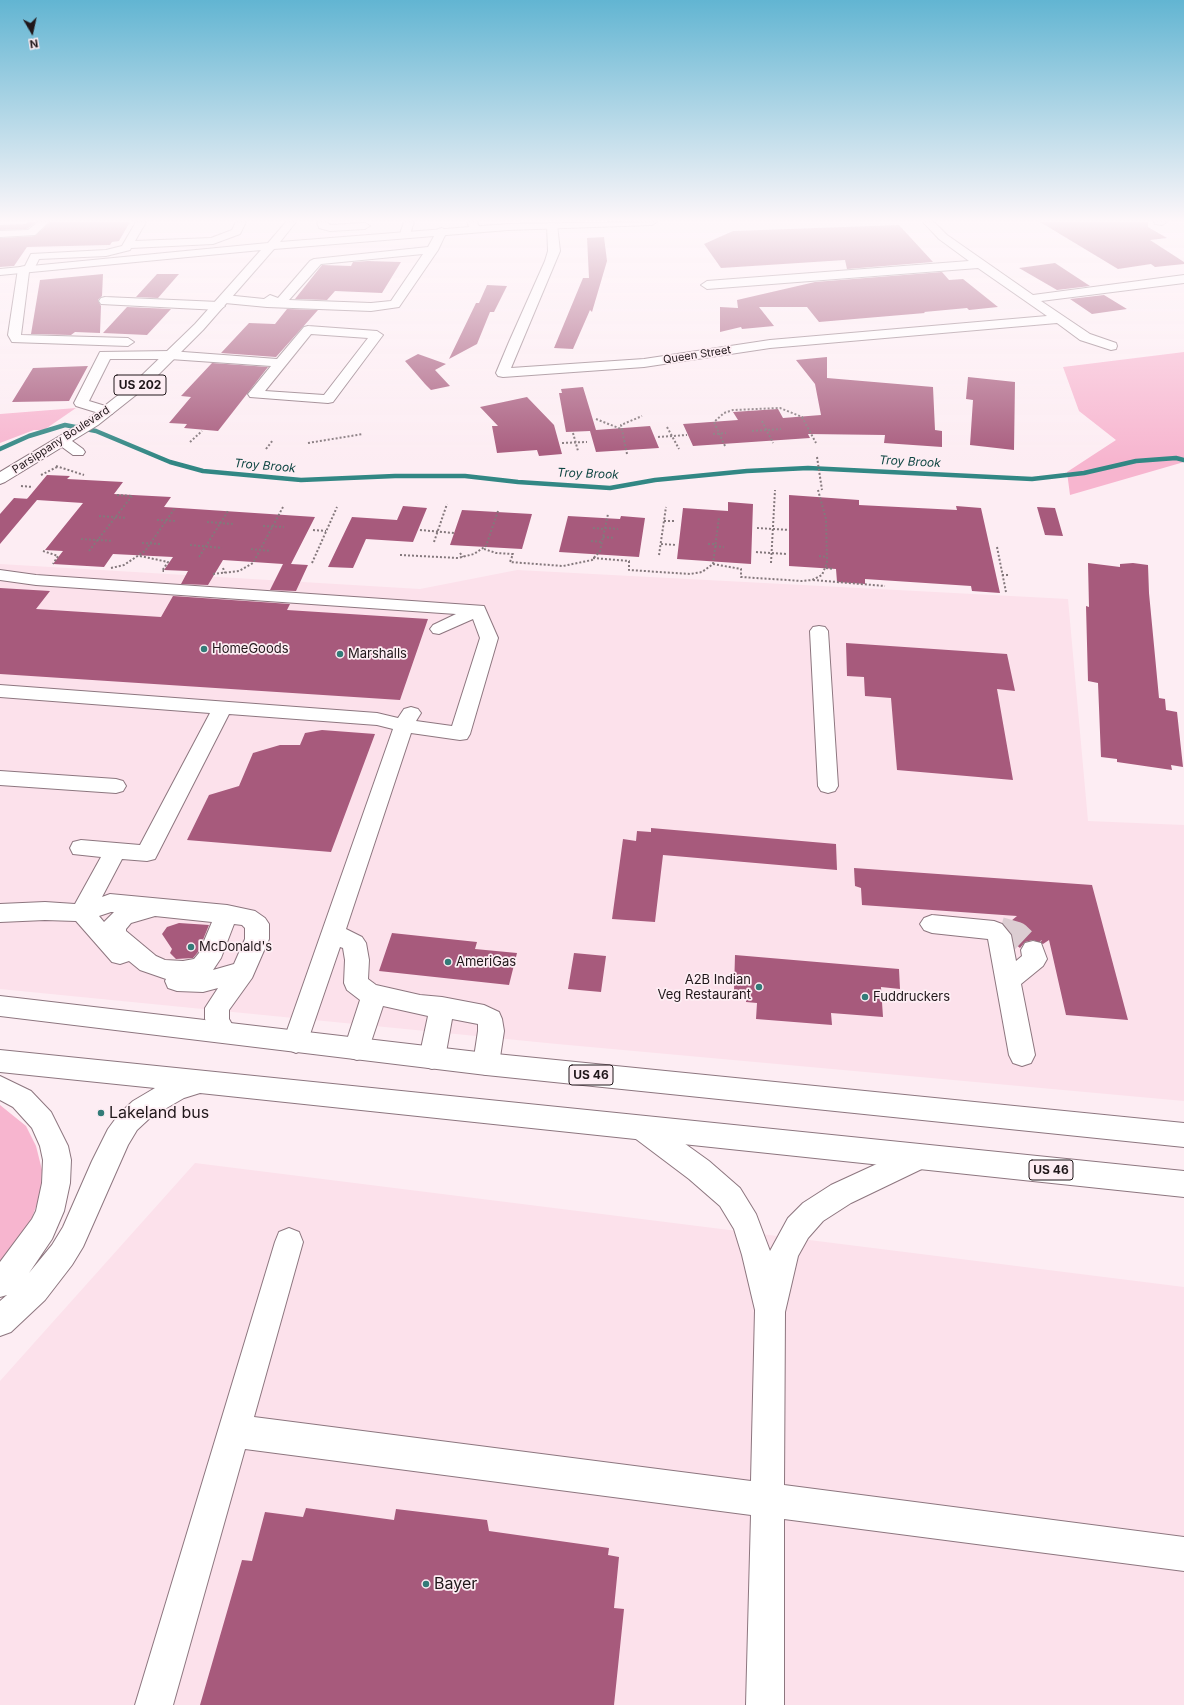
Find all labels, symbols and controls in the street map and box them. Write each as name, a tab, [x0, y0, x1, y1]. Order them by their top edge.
north arrow	[12, 12, 52, 52]
text: N	[29, 36, 39, 51]
street label: Queen Street	[662, 343, 732, 367]
road number: US 202	[114, 375, 166, 395]
street label: Parsippany Boulevard	[10, 404, 112, 476]
water label: Troy Brook	[879, 453, 941, 471]
water label: Troy Brook	[234, 456, 296, 476]
water label: Troy Brook	[557, 466, 619, 482]
place label: HomeGoods	[212, 641, 289, 657]
marker: HomeGoods	[199, 644, 209, 654]
place label: Marshalls	[348, 646, 407, 662]
marker: Marshalls	[335, 649, 345, 659]
place label: McDonald's	[199, 939, 272, 955]
marker: McDonald's	[186, 942, 196, 952]
place label: AmeriGas	[456, 954, 516, 970]
marker: AmeriGas	[443, 957, 453, 967]
place label: A2B Indian Veg Restaurant	[657, 972, 751, 1003]
marker: A2B Indian Veg Restaurant	[754, 982, 764, 992]
place label: Fuddruckers	[873, 989, 950, 1005]
marker: Fuddruckers	[860, 992, 870, 1002]
road number: US 46	[569, 1065, 613, 1085]
place label: Lakeland bus	[109, 1103, 209, 1123]
marker: Lakeland bus	[96, 1108, 106, 1118]
road number: US 46	[1029, 1160, 1073, 1180]
place label: Bayer	[434, 1574, 477, 1594]
marker: Bayer	[421, 1579, 431, 1589]

